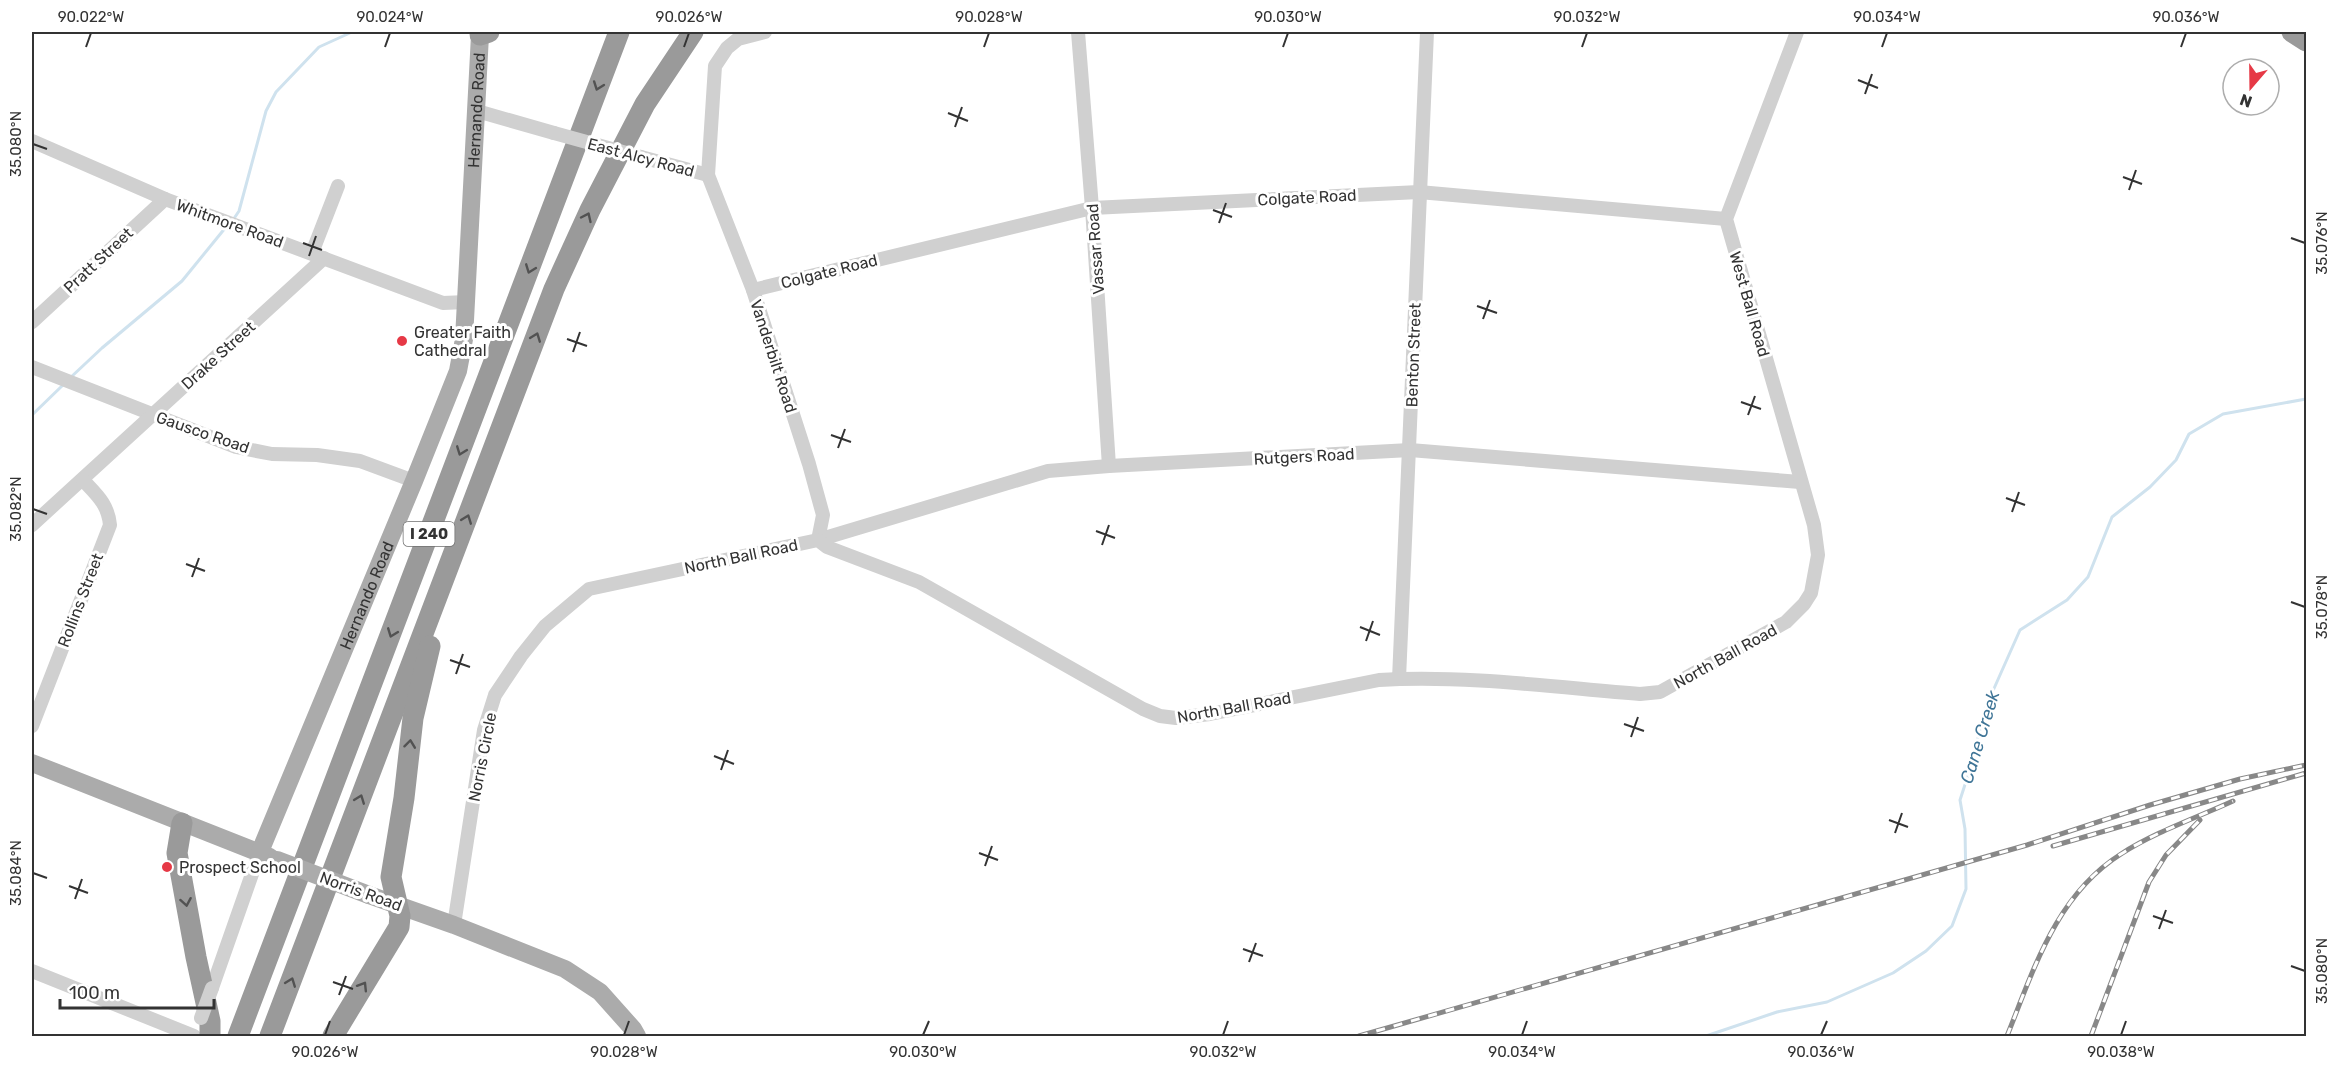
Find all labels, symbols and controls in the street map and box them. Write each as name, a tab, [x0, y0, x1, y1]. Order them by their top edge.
text: 90.022°W	[58, 8, 124, 26]
text: 90.024°W	[356, 8, 424, 26]
text: 90.026°W	[656, 8, 722, 26]
text: 90.028°W	[955, 8, 1023, 26]
text: 90.030°W	[1254, 8, 1322, 26]
text: 90.032°W	[1554, 8, 1620, 26]
text: 90.034°W	[1853, 8, 1921, 26]
text: 90.036°W	[2152, 8, 2220, 26]
street label: Hernando Road	[464, 52, 489, 168]
north arrow	[2221, 57, 2281, 117]
one-way arrow	[593, 80, 605, 91]
text: N	[2237, 90, 2255, 112]
text: 35.080°N	[7, 111, 25, 177]
street label: East Alcy Road	[585, 134, 696, 181]
street label: Colgate Road	[1257, 185, 1357, 210]
street label: Whitmore Road	[174, 195, 286, 252]
street label: Vassar Road	[1083, 203, 1108, 295]
text: 35.076°N	[2313, 211, 2331, 275]
one-way arrow	[580, 212, 592, 223]
street label: Pratt Street	[60, 224, 137, 297]
street label: West Ball Road	[1725, 249, 1774, 359]
street label: Colgate Road	[779, 250, 879, 293]
one-way arrow	[525, 263, 538, 274]
street label: Vanderbilt Road	[746, 297, 801, 415]
street label: Benton Street	[1402, 302, 1425, 408]
street label: Drake Street	[177, 317, 259, 393]
place label: Greater Faith Cathedral	[414, 323, 511, 360]
one-way arrow	[528, 332, 541, 342]
marker: Greater Faith Cathedral	[395, 334, 409, 348]
street label: Gausco Road	[154, 408, 252, 457]
street label: Rutgers Road	[1253, 444, 1355, 469]
one-way arrow	[456, 445, 468, 456]
text: 35.082°N	[7, 476, 25, 542]
one-way arrow	[459, 514, 472, 525]
road number: I 240	[404, 522, 454, 546]
street label: North Ball Road	[683, 535, 800, 578]
street label: Hernando Road	[336, 539, 398, 653]
street label: Rollins Street	[54, 550, 107, 650]
text: 35.078°N	[2313, 575, 2331, 639]
street label: North Ball Road	[1670, 620, 1780, 693]
one-way arrow	[386, 628, 399, 638]
water label: Cane Creek	[1955, 687, 2005, 786]
street label: North Ball Road	[1176, 688, 1293, 727]
street label: Norris Circle	[465, 711, 500, 803]
one-way arrow	[403, 739, 416, 748]
one-way arrow	[353, 795, 366, 805]
text: 35.084°N	[7, 840, 25, 906]
place label: Prospect School	[179, 858, 301, 877]
marker: Prospect School	[160, 860, 174, 874]
street label: Norris Road	[317, 868, 405, 915]
one-way arrow	[179, 896, 192, 906]
text: 35.080°N	[2313, 938, 2331, 1004]
scale bar	[60, 972, 214, 1010]
one-way arrow	[284, 977, 296, 988]
text: 100 m	[69, 982, 120, 1004]
one-way arrow	[356, 982, 368, 992]
text: 90.026°W	[292, 1043, 358, 1061]
text: 90.028°W	[590, 1043, 658, 1061]
text: 90.030°W	[889, 1043, 957, 1061]
text: 90.032°W	[1190, 1043, 1256, 1061]
text: 90.034°W	[1488, 1043, 1556, 1061]
text: 90.036°W	[1787, 1043, 1855, 1061]
text: 90.038°W	[2087, 1043, 2155, 1061]

